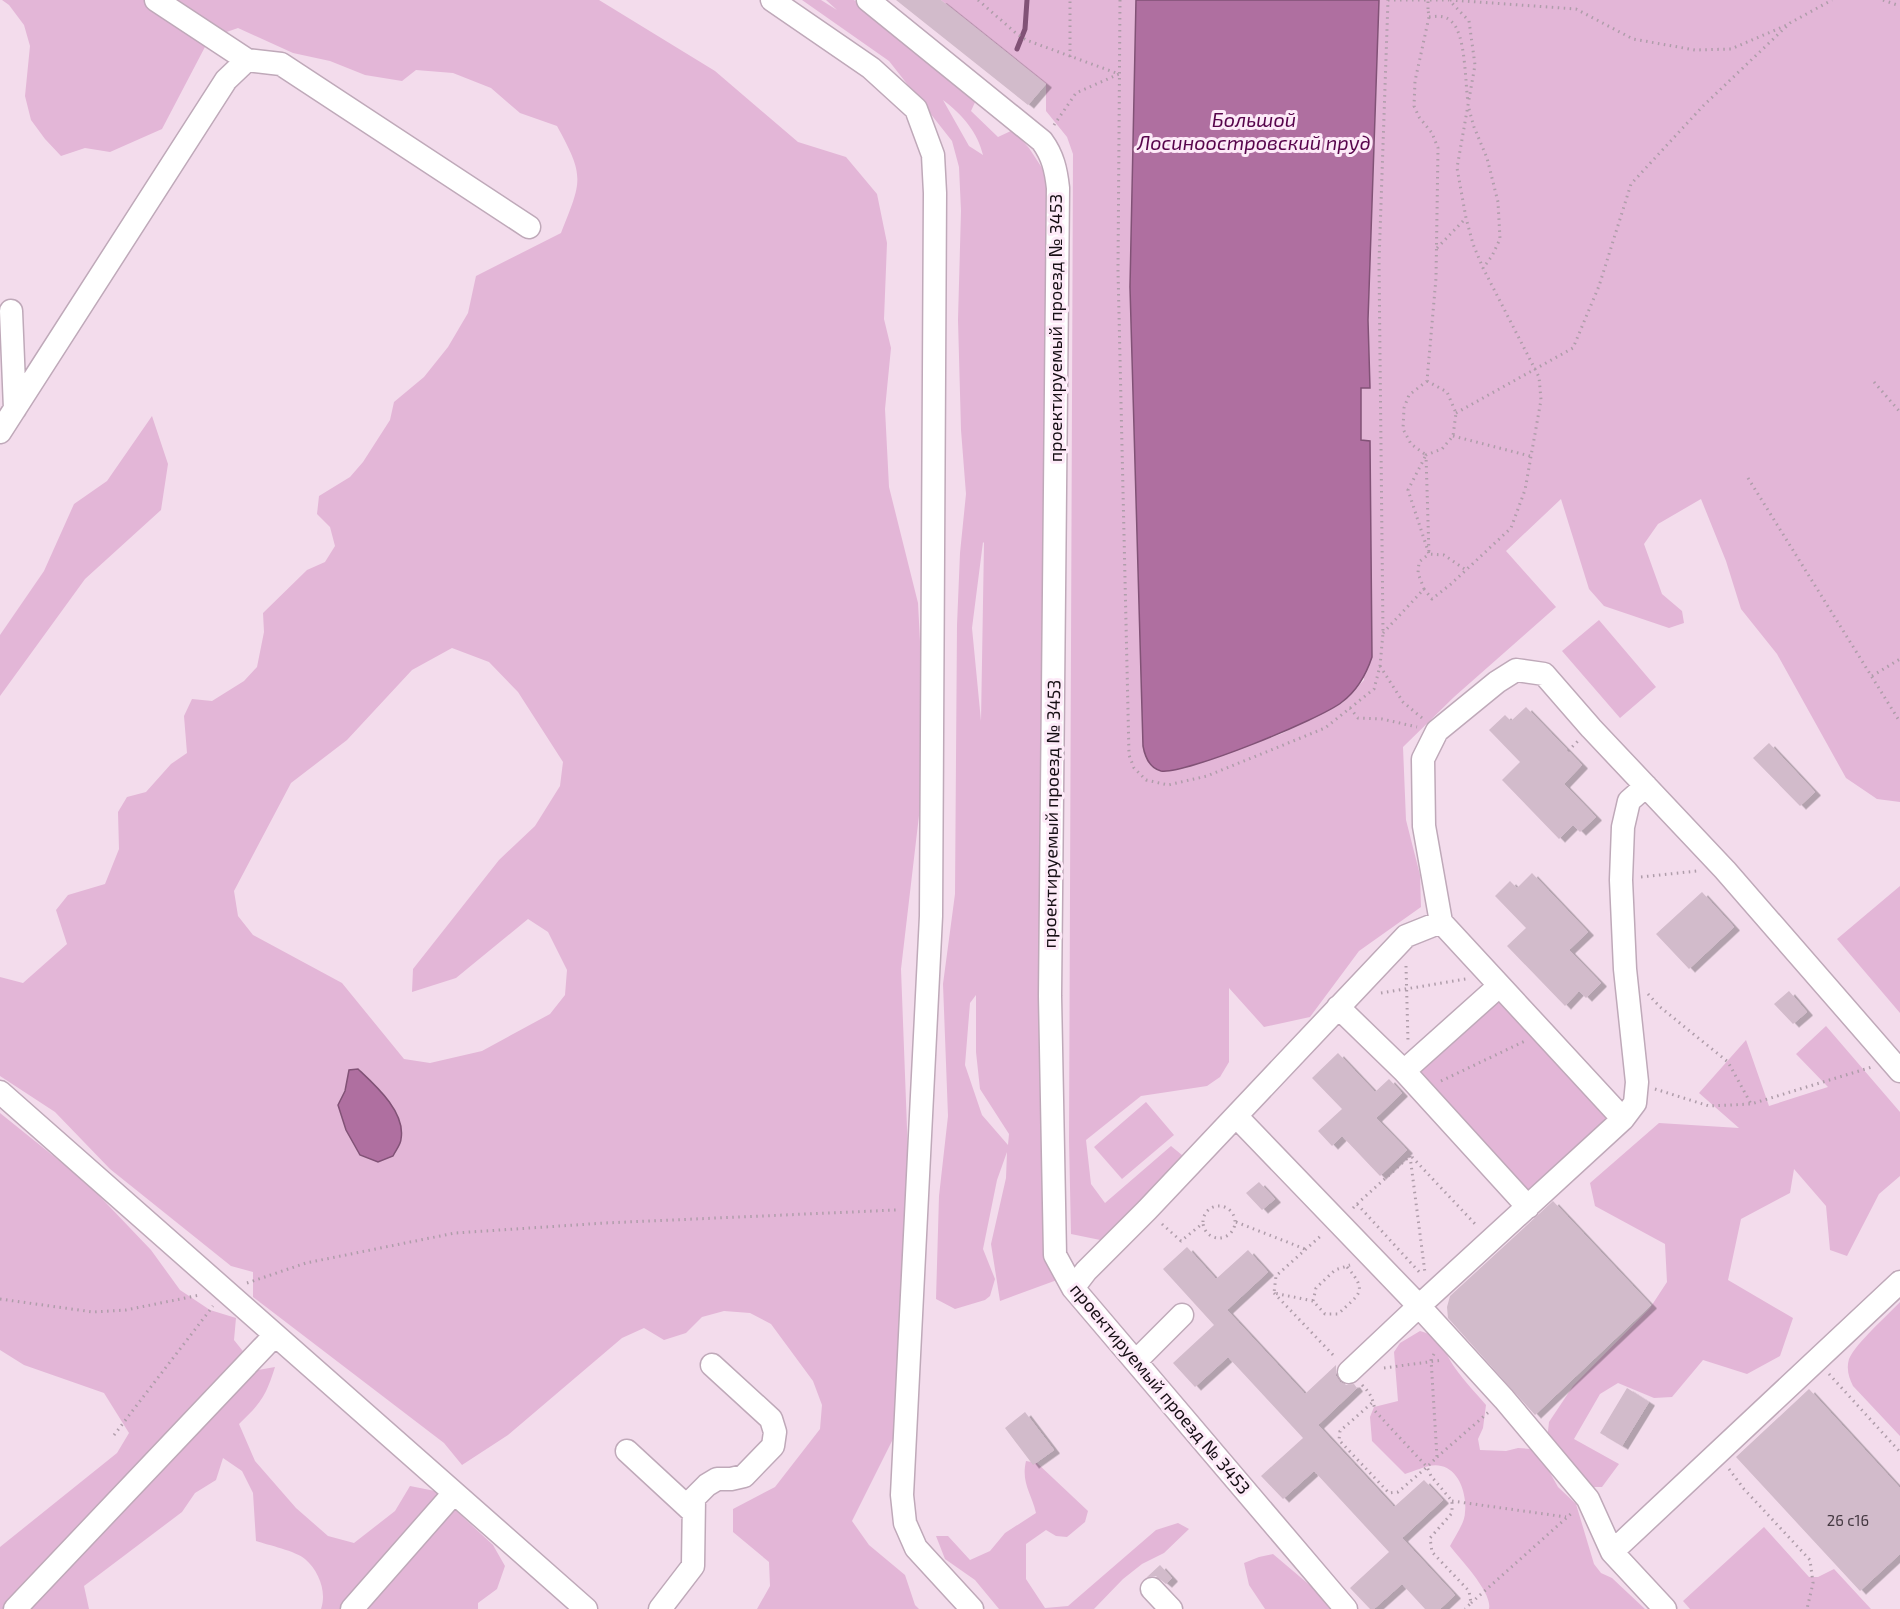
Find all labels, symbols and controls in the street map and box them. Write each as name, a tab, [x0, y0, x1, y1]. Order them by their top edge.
water label: Большой Лосиноостровский пруд	[1136, 107, 1371, 154]
street label: проектируемый проезд № 3453	[1044, 194, 1066, 462]
street label: проектируемый проезд № 3453	[1038, 679, 1064, 949]
street label: проектируемый проезд № 3453	[1066, 1278, 1256, 1498]
house number: 26 с16	[1827, 1511, 1869, 1529]

